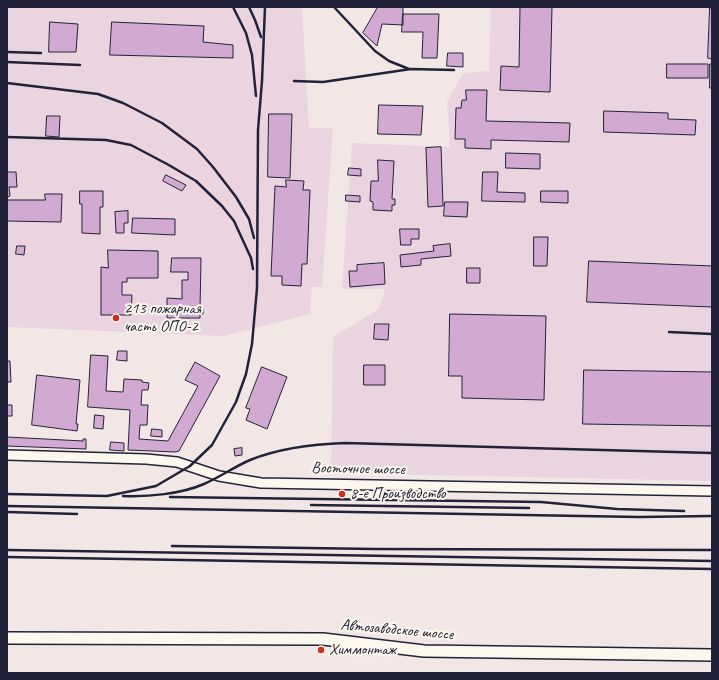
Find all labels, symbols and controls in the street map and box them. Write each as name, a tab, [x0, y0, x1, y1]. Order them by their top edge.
place label: 213 пожарная часть ОПО-2	[124, 299, 201, 337]
marker: 213 пожарная часть ОПО-2	[111, 313, 121, 323]
street label: Восточное шоссе	[311, 459, 405, 479]
place label: 8-е Производство	[350, 484, 445, 504]
marker: 8-е Производство	[337, 489, 347, 499]
street label: Автозаводское шоссе	[340, 616, 454, 644]
place label: Химмонтаж	[329, 640, 396, 660]
marker: Химмонтаж	[316, 645, 326, 655]

